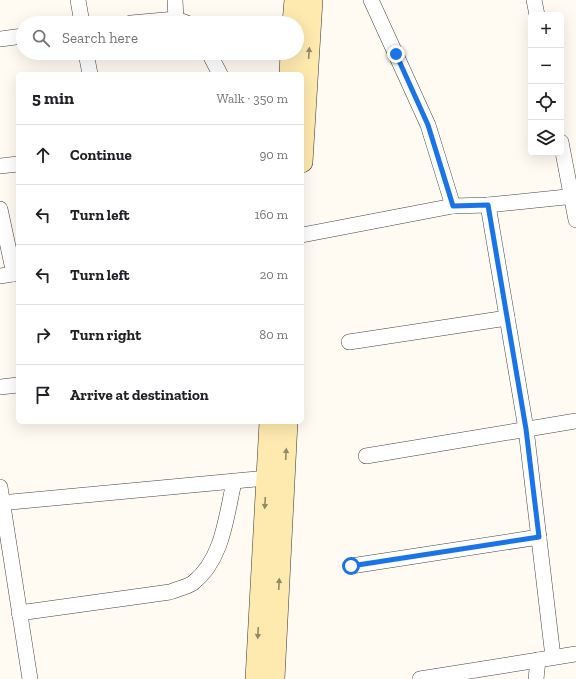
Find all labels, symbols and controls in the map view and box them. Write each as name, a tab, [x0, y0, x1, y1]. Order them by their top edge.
map controls	[528, 12, 564, 156]
button: +	[528, 12, 564, 48]
search box	[16, 16, 304, 60]
icon: search	[30, 27, 52, 49]
text: Search here	[62, 29, 138, 47]
route end	[387, 45, 405, 63]
one-way arrow	[305, 47, 312, 59]
button: −	[528, 48, 564, 84]
button: locate	[528, 84, 564, 120]
text: 5 min	[32, 88, 74, 108]
text: Walk · 350 m	[217, 91, 288, 106]
button: layers	[528, 120, 564, 156]
icon: ahead	[32, 144, 54, 166]
text: Continue	[70, 146, 132, 164]
text: 90 m	[259, 147, 288, 162]
icon: left	[32, 204, 54, 226]
text: Turn left	[70, 206, 130, 224]
text: 160 m	[254, 207, 288, 222]
icon: left	[32, 264, 54, 286]
text: Turn left	[70, 266, 130, 284]
text: 20 m	[260, 267, 288, 282]
icon: right	[32, 324, 54, 346]
text: Turn right	[70, 326, 141, 344]
text: 80 m	[259, 327, 288, 342]
icon: arrive	[32, 384, 54, 406]
text: Arrive at destination	[70, 386, 209, 404]
one-way arrow	[282, 448, 289, 460]
one-way arrow	[262, 497, 269, 509]
route start	[342, 557, 360, 575]
one-way arrow	[276, 577, 282, 590]
one-way arrow	[255, 627, 262, 639]

